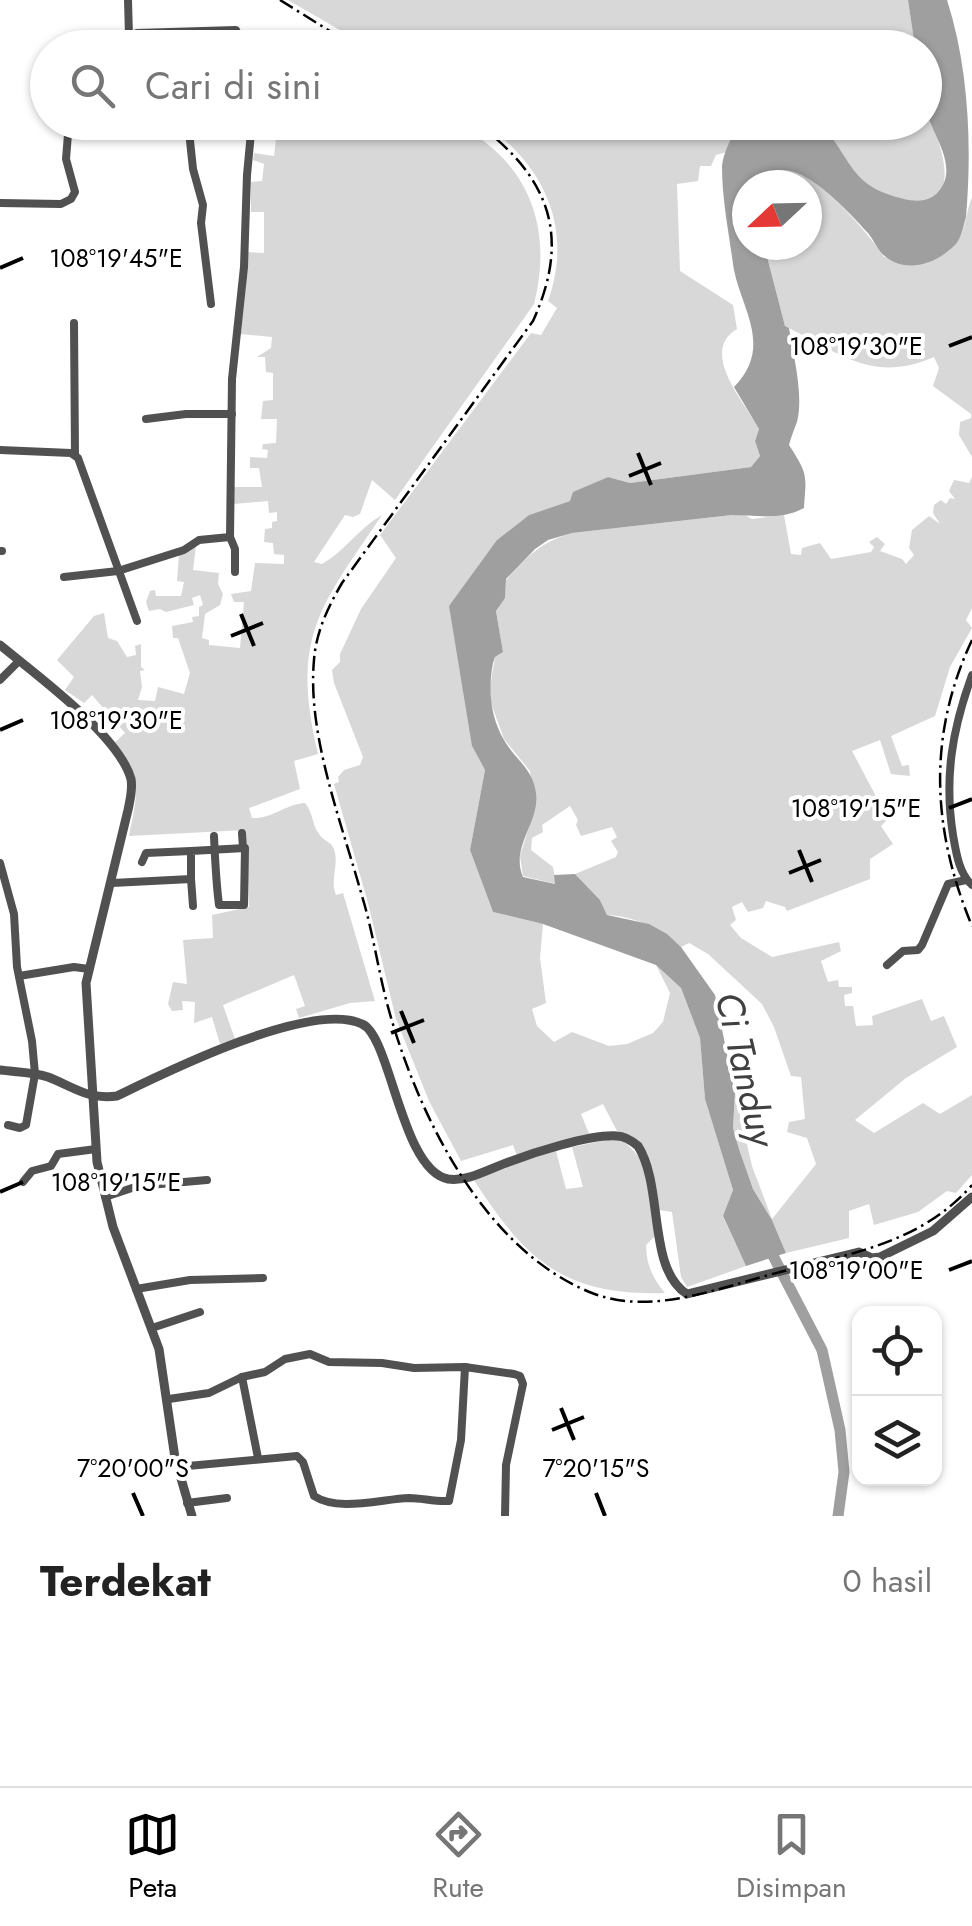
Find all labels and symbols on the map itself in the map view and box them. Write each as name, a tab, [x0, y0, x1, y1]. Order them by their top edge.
north arrow	[732, 170, 822, 260]
text: 108°19'45"E	[49, 240, 183, 276]
text: 108°19'30"E	[789, 328, 923, 364]
text: 108°19'30"E	[49, 702, 183, 738]
text: 108°19'15"E	[791, 790, 921, 826]
water label: Ci Tanduy	[702, 987, 791, 1154]
text: 108°19'15"E	[51, 1164, 181, 1200]
text: 108°19'00"E	[788, 1252, 924, 1288]
text: 7°20'00"S	[77, 1450, 189, 1486]
text: 7°20'15"S	[542, 1450, 650, 1486]

